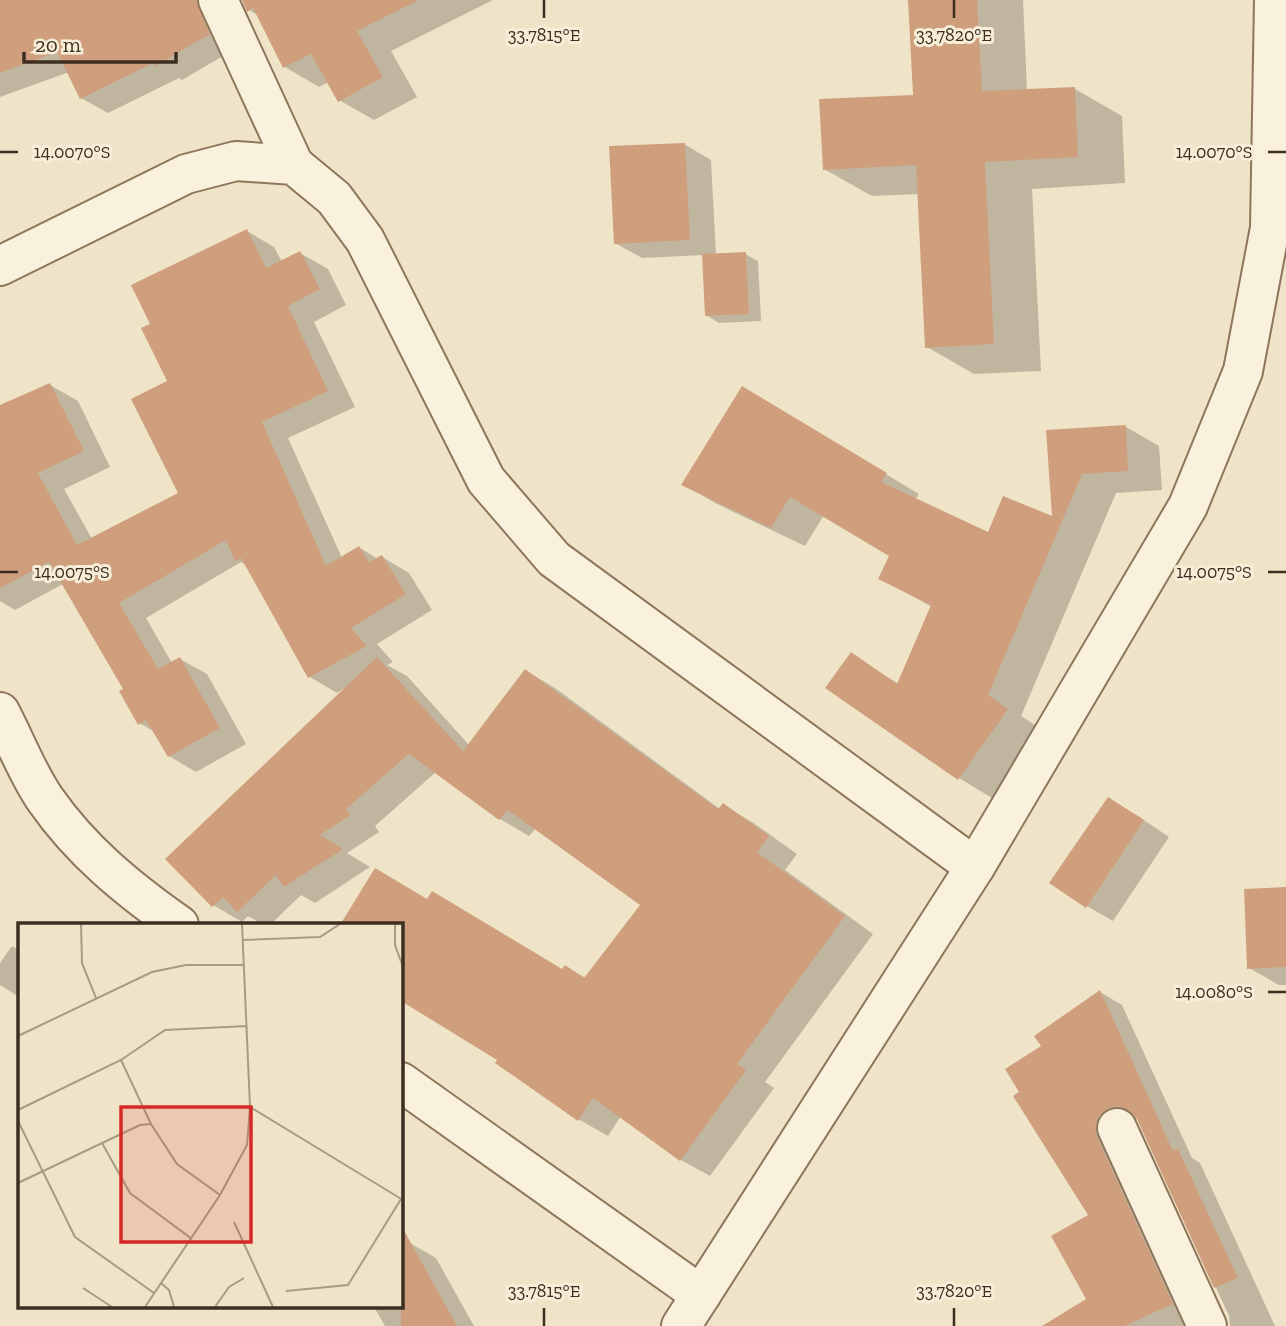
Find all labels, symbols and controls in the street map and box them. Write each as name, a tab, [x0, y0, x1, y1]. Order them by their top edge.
scale bar	[24, 21, 177, 65]
text: 33.7815°E	[508, 24, 580, 46]
text: 33.7820°E	[916, 24, 992, 46]
text: 20 m	[35, 32, 81, 57]
text: 14.0070°S	[34, 141, 110, 163]
text: 14.0070°S	[1176, 141, 1252, 163]
text: 14.0075°S	[34, 561, 110, 583]
text: 14.0075°S	[1176, 561, 1252, 583]
inset map	[18, 923, 402, 1308]
text: 14.0080°S	[1175, 981, 1253, 1003]
text: 33.7815°E	[508, 1280, 580, 1302]
text: 33.7820°E	[916, 1280, 992, 1302]

